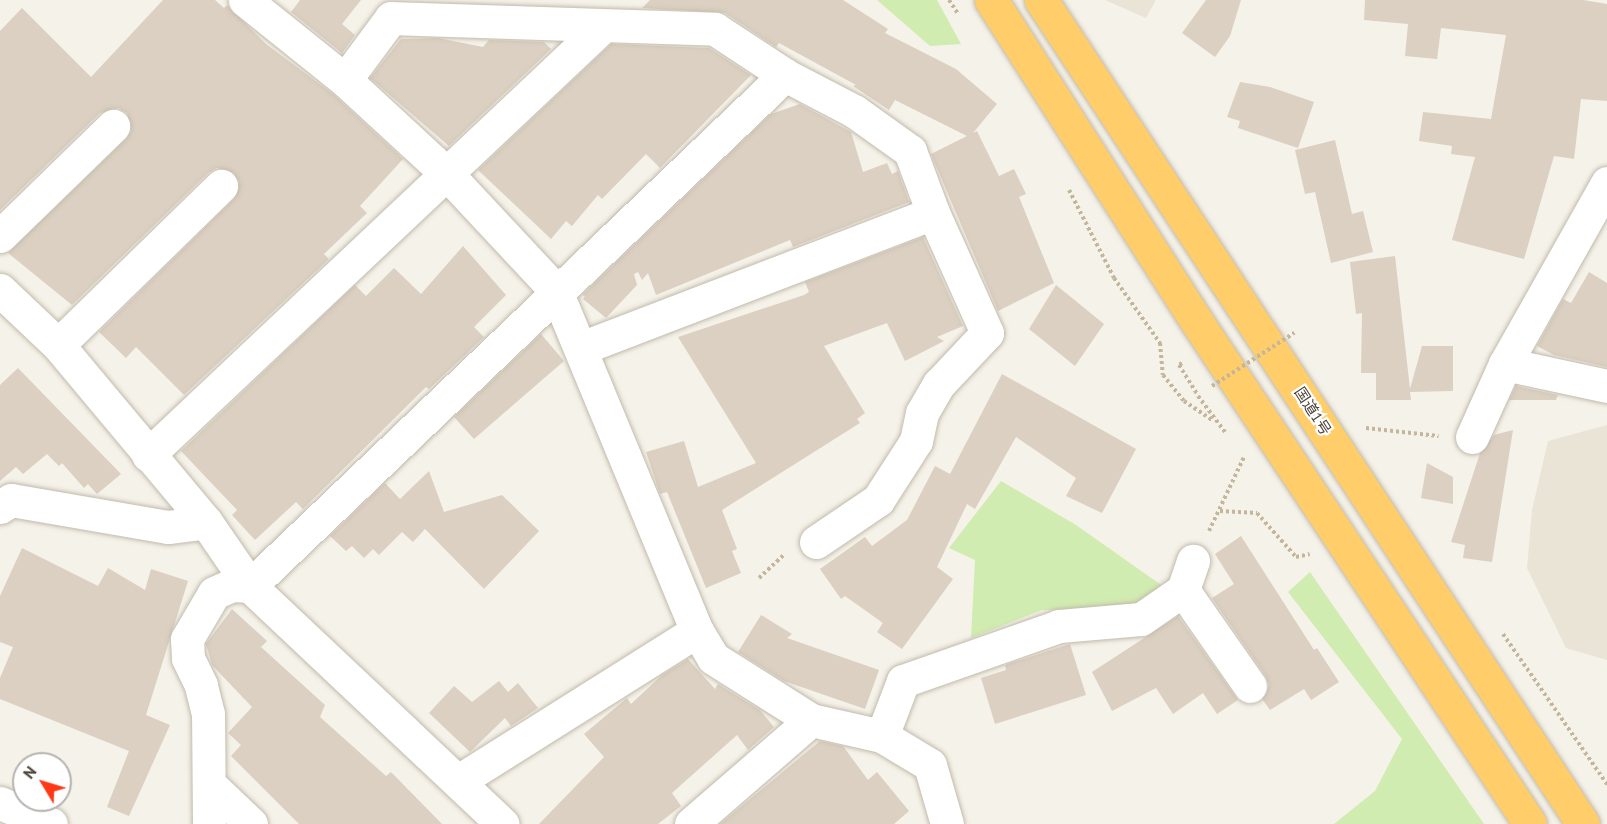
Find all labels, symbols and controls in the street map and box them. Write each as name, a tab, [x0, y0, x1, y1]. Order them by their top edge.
street label: 国道1号	[1291, 384, 1335, 438]
north arrow	[12, 752, 72, 812]
text: N	[18, 762, 41, 782]

